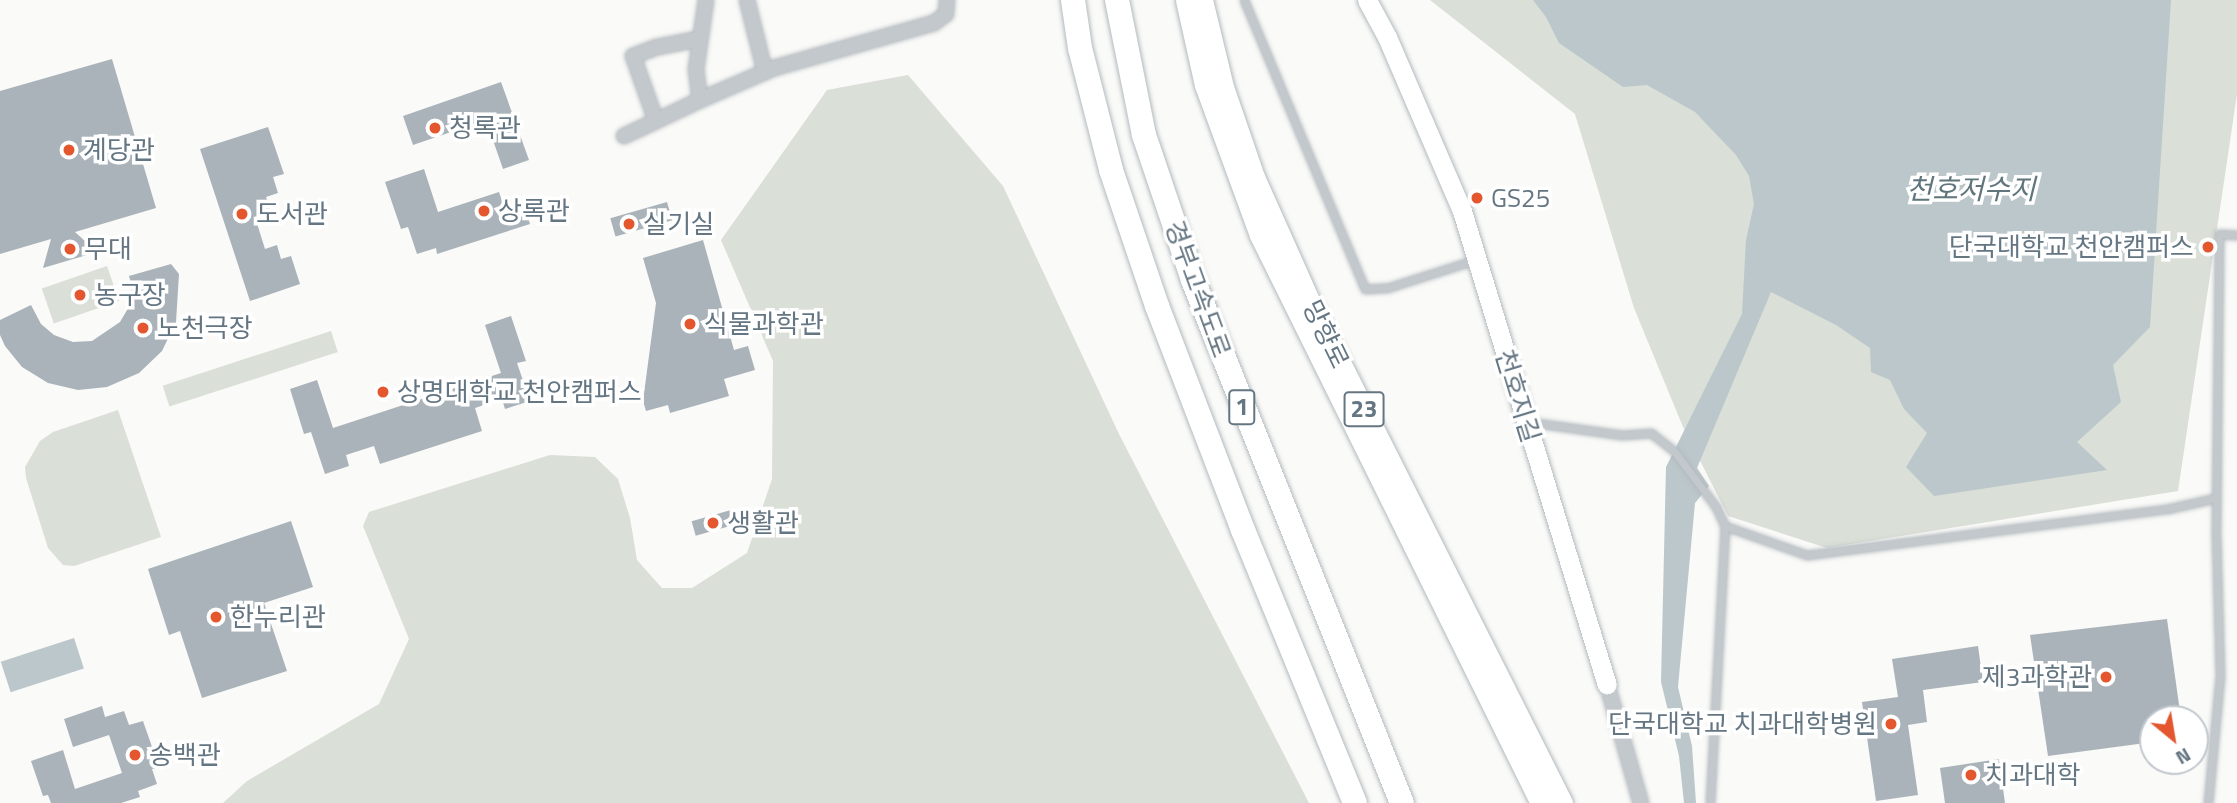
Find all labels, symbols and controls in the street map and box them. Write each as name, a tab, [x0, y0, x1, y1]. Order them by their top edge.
place label: 청록관	[449, 112, 521, 144]
marker: 청록관	[427, 120, 443, 136]
place label: 계당관	[83, 134, 155, 166]
marker: 계당관	[61, 142, 77, 158]
water label: 천호저수지	[1907, 172, 2035, 206]
place label: GS25	[1491, 182, 1550, 214]
marker: GS25	[1469, 190, 1485, 206]
place label: 상록관	[498, 195, 570, 227]
place label: 도서관	[256, 198, 328, 230]
marker: 상록관	[476, 203, 492, 219]
marker: 도서관	[234, 206, 250, 222]
place label: 실기실	[643, 208, 715, 240]
marker: 실기실	[621, 216, 637, 232]
street label: 경부고속도로	[1159, 216, 1237, 362]
place label: 단국대학교 천안캠퍼스	[1949, 231, 2194, 263]
place label: 무대	[84, 233, 132, 265]
marker: 단국대학교 천안캠퍼스	[2200, 239, 2216, 255]
marker: 무대	[62, 241, 78, 257]
place label: 농구장	[94, 279, 166, 311]
marker: 농구장	[72, 287, 88, 303]
street label: 망향로	[1296, 295, 1356, 373]
place label: 식물과학관	[704, 308, 824, 340]
place label: 노천극장	[157, 312, 253, 344]
marker: 식물과학관	[682, 316, 698, 332]
marker: 노천극장	[135, 320, 151, 336]
street label: 천호지길	[1489, 346, 1547, 446]
place label: 상명대학교 천안캠퍼스	[397, 376, 642, 408]
marker: 상명대학교 천안캠퍼스	[375, 384, 391, 400]
road number: 1	[1228, 386, 1256, 428]
road number: 23	[1343, 388, 1385, 430]
place label: 생활관	[727, 507, 799, 539]
marker: 생활관	[705, 515, 721, 531]
place label: 한누리관	[230, 601, 326, 633]
marker: 한누리관	[208, 609, 224, 625]
place label: 제3과학관	[1982, 661, 2092, 693]
marker: 제3과학관	[2098, 669, 2114, 685]
north arrow	[2139, 705, 2209, 775]
place label: 단국대학교 치과대학병원	[1608, 708, 1877, 740]
marker: 단국대학교 치과대학병원	[1883, 716, 1899, 732]
place label: 송백관	[149, 739, 221, 771]
text: N	[2171, 741, 2197, 773]
marker: 송백관	[127, 747, 143, 763]
place label: 치과대학	[1985, 759, 2081, 791]
marker: 치과대학	[1963, 767, 1979, 783]

